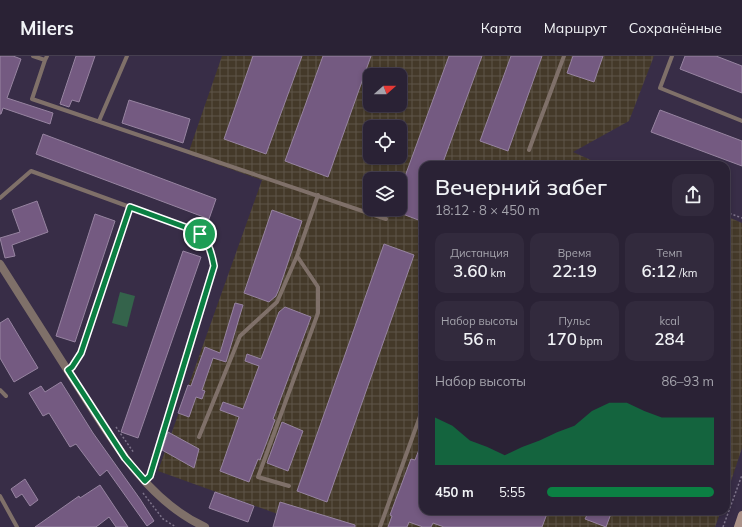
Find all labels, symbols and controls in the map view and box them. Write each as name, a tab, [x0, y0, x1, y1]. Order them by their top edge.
text: Milers	[20, 16, 74, 40]
text: Карта	[481, 19, 522, 37]
text: Маршрут	[544, 19, 607, 37]
text: Сохранённые	[629, 19, 722, 37]
north arrow	[363, 68, 407, 112]
map controls	[363, 68, 407, 216]
button: locate	[363, 120, 407, 164]
button: layers	[363, 172, 407, 216]
text: Вечерний забег	[435, 173, 607, 201]
button: share	[672, 174, 714, 216]
text: 18:12 · 8 × 450 m	[435, 202, 540, 218]
pin	[183, 217, 217, 251]
icon: arrive	[189, 223, 211, 245]
text: Дистанция	[450, 246, 509, 260]
text: Время	[558, 246, 591, 260]
text: Темп	[657, 246, 682, 260]
text: 3.60	[453, 260, 488, 281]
text: 22:19	[552, 260, 597, 281]
text: 6:12	[642, 260, 676, 281]
text: km	[488, 266, 506, 280]
text: /km	[676, 266, 697, 280]
text: Набор высоты	[441, 314, 518, 328]
text: Пульс	[558, 314, 591, 328]
text: kcal	[659, 314, 680, 328]
text: 56	[463, 328, 483, 349]
text: 170	[546, 328, 577, 349]
text: 284	[654, 328, 685, 349]
text: m	[483, 334, 496, 348]
text: bpm	[577, 334, 603, 348]
text: Набор высоты	[435, 373, 526, 389]
text: 86–93 m	[661, 373, 714, 389]
text: 450 m	[435, 484, 474, 500]
text: 5:55	[499, 484, 525, 500]

